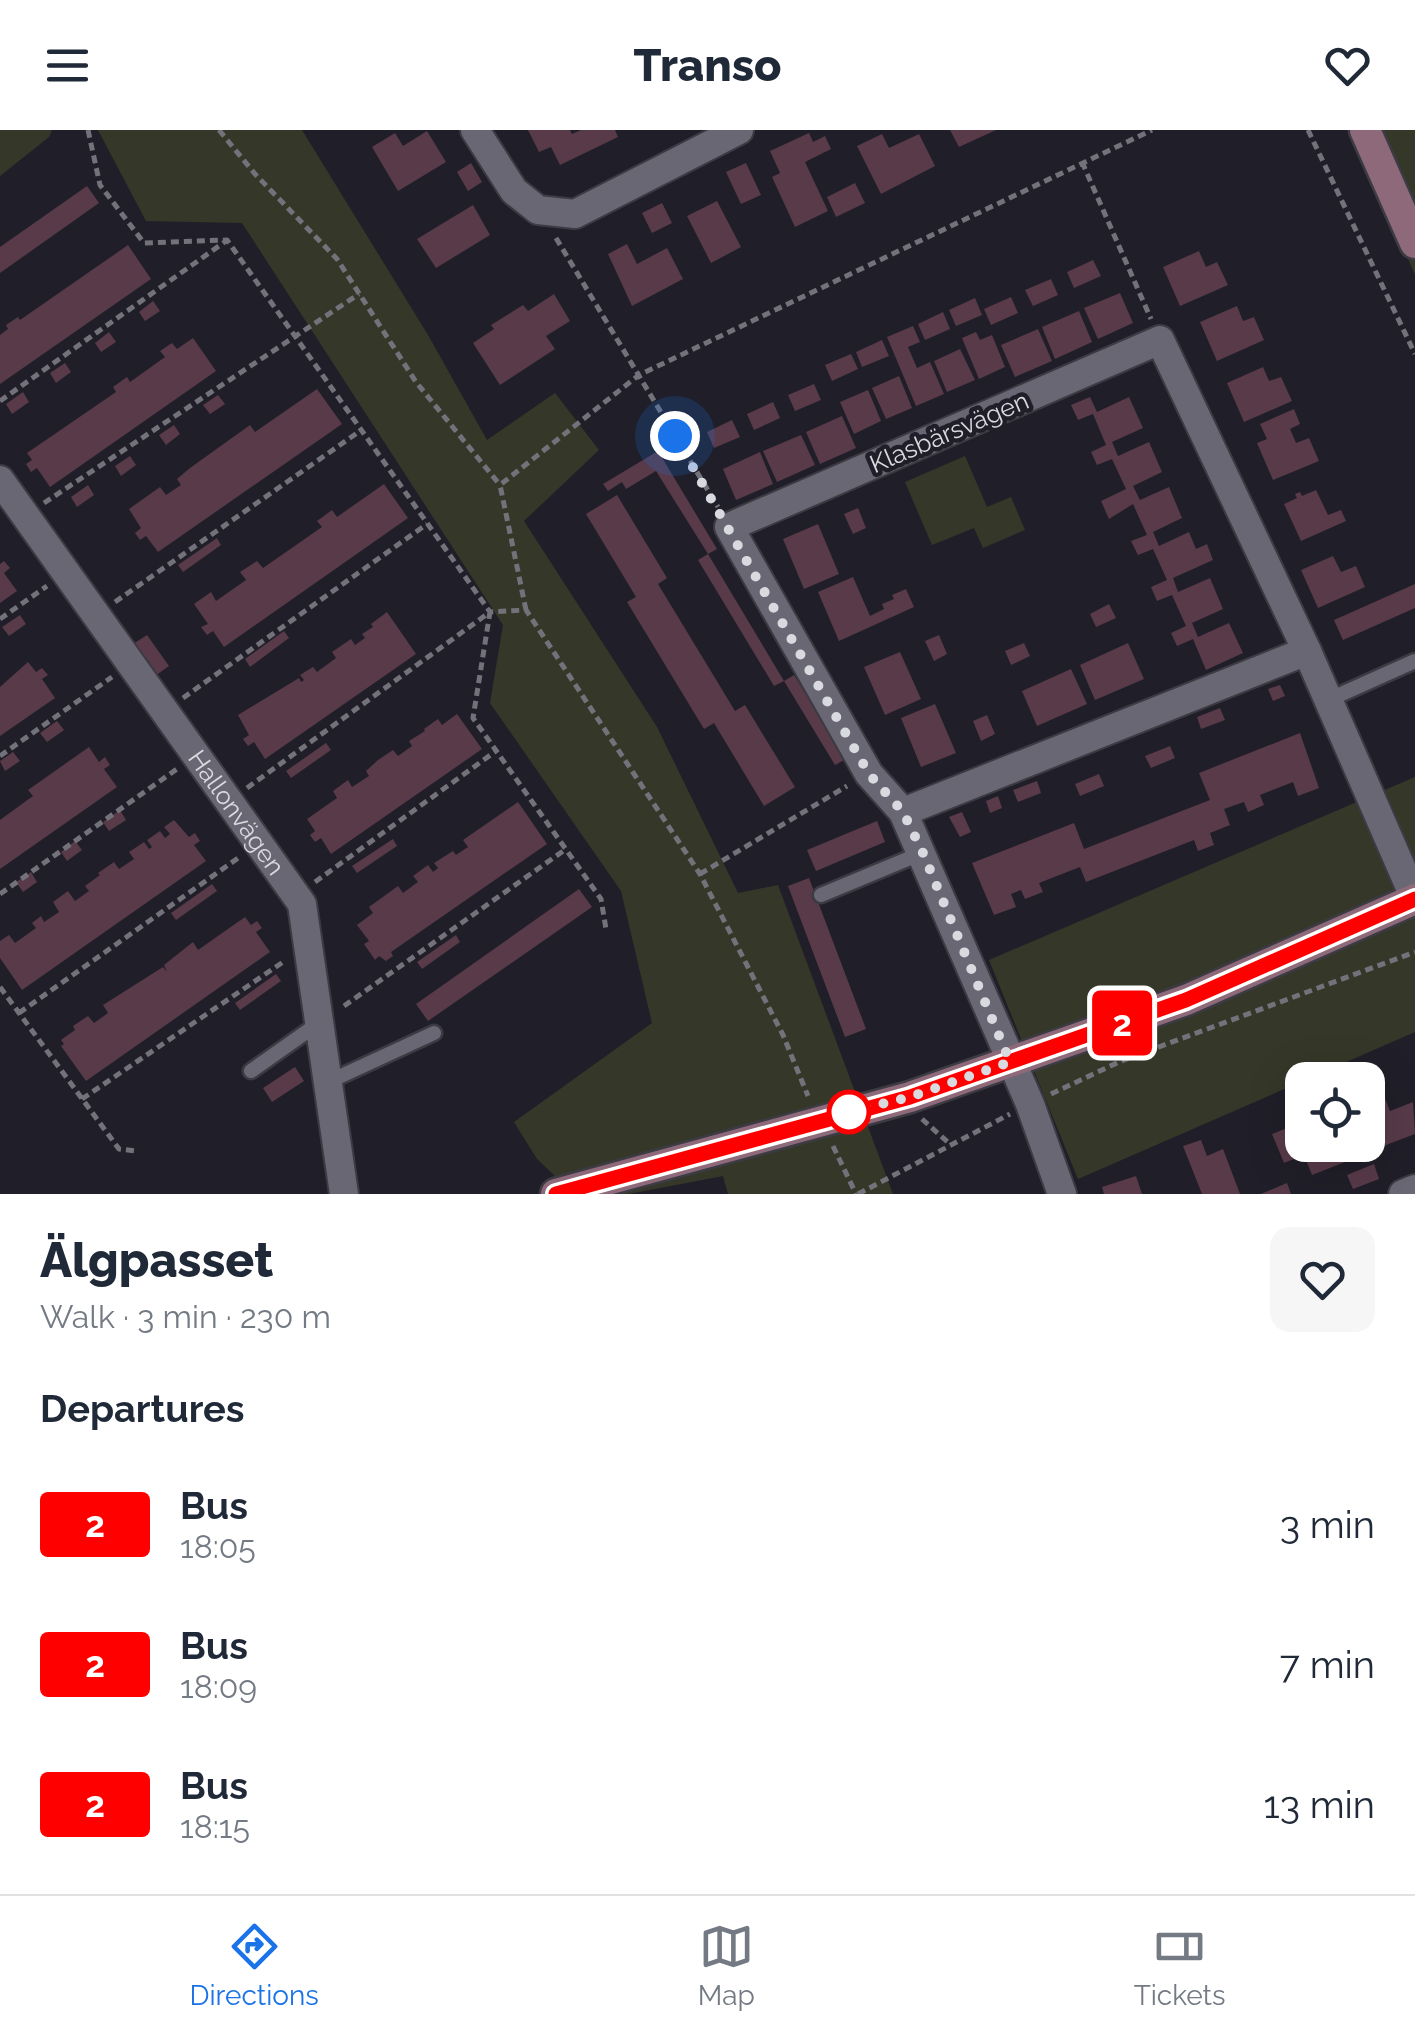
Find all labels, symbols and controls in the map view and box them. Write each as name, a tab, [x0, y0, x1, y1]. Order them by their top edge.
icon: menu	[40, 38, 95, 93]
icon: heart	[1320, 38, 1375, 93]
text: Transo	[633, 39, 782, 92]
street label: Klasbärsvägen	[865, 385, 1033, 479]
your location	[650, 411, 700, 461]
street label: Hallonvägen	[182, 744, 291, 881]
line badge: 2	[1090, 990, 1154, 1056]
text: 2	[1112, 1003, 1132, 1044]
map controls	[1285, 1062, 1385, 1162]
button: locate	[1285, 1062, 1385, 1162]
unlabelled marker	[828, 1091, 870, 1133]
button: heart	[1270, 1227, 1375, 1332]
text: Älgpasset	[40, 1232, 273, 1288]
text: Walk · 3 min · 230 m	[40, 1298, 331, 1335]
text: Departures	[40, 1386, 245, 1431]
text: Bus	[180, 1483, 248, 1528]
text: 3 min	[1280, 1502, 1375, 1547]
text: 2	[85, 1504, 105, 1545]
text: 18:05	[180, 1528, 256, 1565]
text: Bus	[180, 1623, 248, 1668]
text: 7 min	[1280, 1642, 1375, 1687]
text: 2	[85, 1644, 105, 1685]
text: 18:09	[180, 1668, 257, 1705]
text: Bus	[180, 1763, 248, 1808]
text: 13 min	[1263, 1782, 1375, 1827]
text: 2	[85, 1784, 105, 1825]
text: 18:15	[180, 1808, 250, 1845]
tab: Directions	[189, 1919, 319, 2012]
tab: Map	[698, 1919, 755, 2012]
tab: Tickets	[1134, 1919, 1226, 2012]

